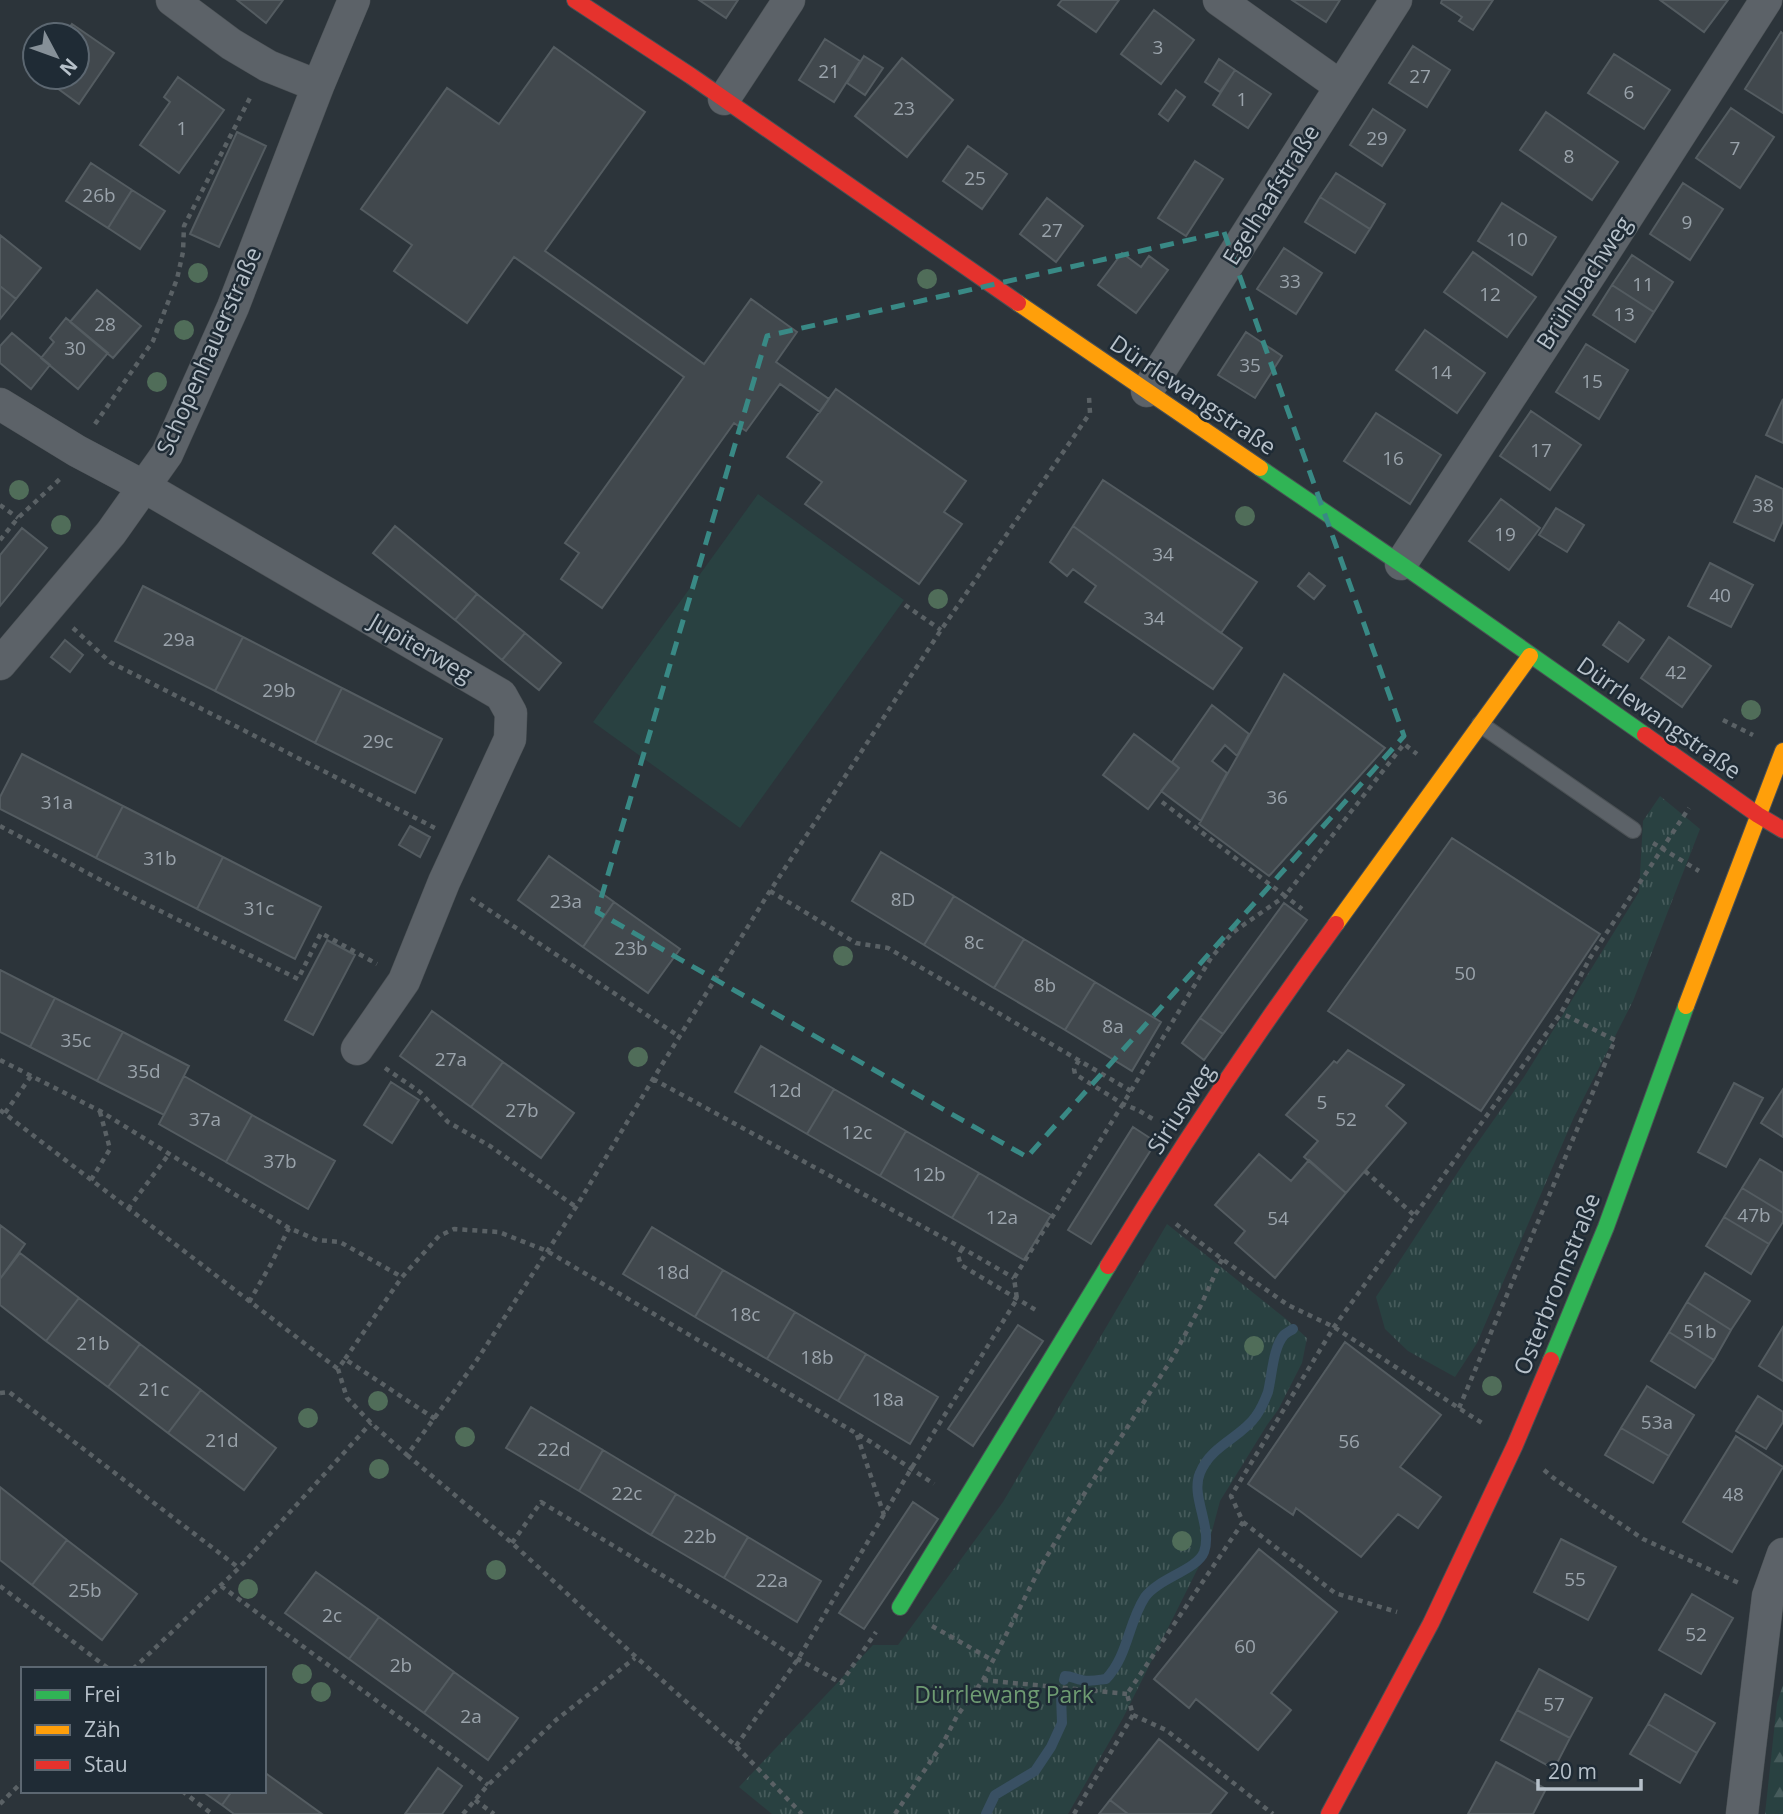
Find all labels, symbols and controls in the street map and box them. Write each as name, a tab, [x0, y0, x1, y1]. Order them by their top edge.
north arrow	[21, 21, 91, 91]
house number: 3	[1153, 34, 1163, 60]
text: N	[54, 53, 84, 82]
house number: 21	[818, 58, 840, 84]
house number: 27	[1409, 63, 1431, 89]
house number: 6	[1624, 79, 1634, 105]
house number: 1	[1237, 86, 1247, 112]
house number: 23	[893, 95, 915, 121]
house number: 1	[177, 115, 187, 141]
street label: Egelhaafstraße	[1214, 118, 1326, 271]
house number: 29	[1366, 125, 1388, 151]
house number: 7	[1730, 135, 1740, 161]
house number: 8	[1564, 143, 1574, 169]
house number: 25	[964, 165, 986, 191]
house number: 26b	[82, 182, 116, 208]
street label: Brühlbachweg	[1528, 209, 1639, 356]
house number: 9	[1682, 209, 1692, 235]
house number: 27	[1041, 217, 1063, 243]
house number: 10	[1506, 226, 1528, 252]
street label: Schopenhauerstraße	[148, 242, 268, 460]
house number: 33	[1279, 268, 1301, 294]
house number: 11	[1632, 271, 1654, 297]
house number: 12	[1479, 281, 1501, 307]
house number: 13	[1613, 301, 1635, 327]
house number: 28	[94, 311, 116, 337]
street label: Dürrlewangstraße	[1104, 327, 1283, 462]
house number: 30	[64, 335, 86, 361]
house number: 35	[1239, 352, 1261, 378]
house number: 14	[1430, 359, 1452, 385]
house number: 15	[1581, 368, 1603, 394]
house number: 17	[1530, 437, 1552, 463]
house number: 16	[1382, 445, 1404, 471]
house number: 38	[1752, 492, 1774, 518]
house number: 19	[1494, 521, 1516, 547]
house number: 34	[1152, 541, 1174, 567]
house number: 40	[1709, 582, 1731, 608]
street label: Jupiterweg	[362, 604, 479, 690]
house number: 34	[1143, 605, 1165, 631]
house number: 29a	[163, 626, 195, 652]
street label: Dürrlewangstraße	[1571, 648, 1748, 786]
house number: 42	[1665, 659, 1687, 685]
house number: 29b	[262, 677, 296, 703]
house number: 29c	[363, 728, 393, 754]
house number: 36	[1266, 784, 1288, 810]
house number: 31a	[41, 789, 73, 815]
house number: 31b	[143, 845, 177, 871]
house number: 8D	[891, 886, 915, 912]
house number: 23a	[550, 888, 582, 914]
house number: 31c	[244, 895, 274, 921]
house number: 8c	[964, 929, 984, 955]
house number: 23b	[614, 935, 648, 961]
house number: 50	[1454, 960, 1476, 986]
house number: 8b	[1034, 972, 1056, 998]
house number: 8a	[1102, 1013, 1124, 1039]
house number: 35c	[61, 1027, 91, 1053]
house number: 27a	[435, 1046, 467, 1072]
street label: Siriusweg	[1139, 1057, 1222, 1160]
house number: 35d	[127, 1058, 161, 1084]
house number: 12d	[768, 1077, 802, 1103]
house number: 5	[1317, 1089, 1327, 1115]
house number: 27b	[505, 1097, 539, 1123]
house number: 37a	[189, 1106, 221, 1132]
house number: 52	[1335, 1106, 1357, 1132]
house number: 12c	[842, 1119, 872, 1145]
house number: 37b	[263, 1148, 297, 1174]
house number: 12b	[912, 1161, 946, 1187]
street label: Osterbronnstraße	[1505, 1188, 1607, 1379]
house number: 47b	[1737, 1202, 1771, 1228]
house number: 12a	[986, 1204, 1018, 1230]
house number: 54	[1267, 1205, 1289, 1231]
house number: 18d	[656, 1259, 690, 1285]
house number: 18c	[730, 1301, 760, 1327]
house number: 51b	[1683, 1318, 1717, 1344]
house number: 21b	[76, 1330, 110, 1356]
house number: 18b	[800, 1344, 834, 1370]
house number: 21c	[139, 1376, 169, 1402]
house number: 18a	[872, 1386, 904, 1412]
house number: 53a	[1641, 1409, 1673, 1435]
house number: 21d	[205, 1427, 239, 1453]
house number: 56	[1338, 1428, 1360, 1454]
house number: 22d	[537, 1436, 571, 1462]
house number: 22c	[612, 1480, 642, 1506]
house number: 48	[1722, 1481, 1744, 1507]
house number: 22b	[683, 1523, 717, 1549]
house number: 55	[1564, 1566, 1586, 1592]
house number: 22a	[756, 1567, 788, 1593]
house number: 25b	[68, 1577, 102, 1603]
house number: 2c	[322, 1602, 342, 1628]
house number: 52	[1685, 1621, 1707, 1647]
house number: 60	[1234, 1633, 1256, 1659]
house number: 2b	[390, 1652, 412, 1678]
legend	[21, 1667, 266, 1793]
park label: Dürrlewang Park	[914, 1678, 1094, 1710]
text: Frei	[84, 1680, 121, 1708]
house number: 57	[1543, 1691, 1565, 1717]
house number: 2a	[460, 1703, 482, 1729]
text: Zäh	[84, 1715, 121, 1743]
scale bar	[1538, 1748, 1641, 1792]
text: Stau	[84, 1750, 128, 1778]
text: 20 m	[1548, 1757, 1597, 1785]

